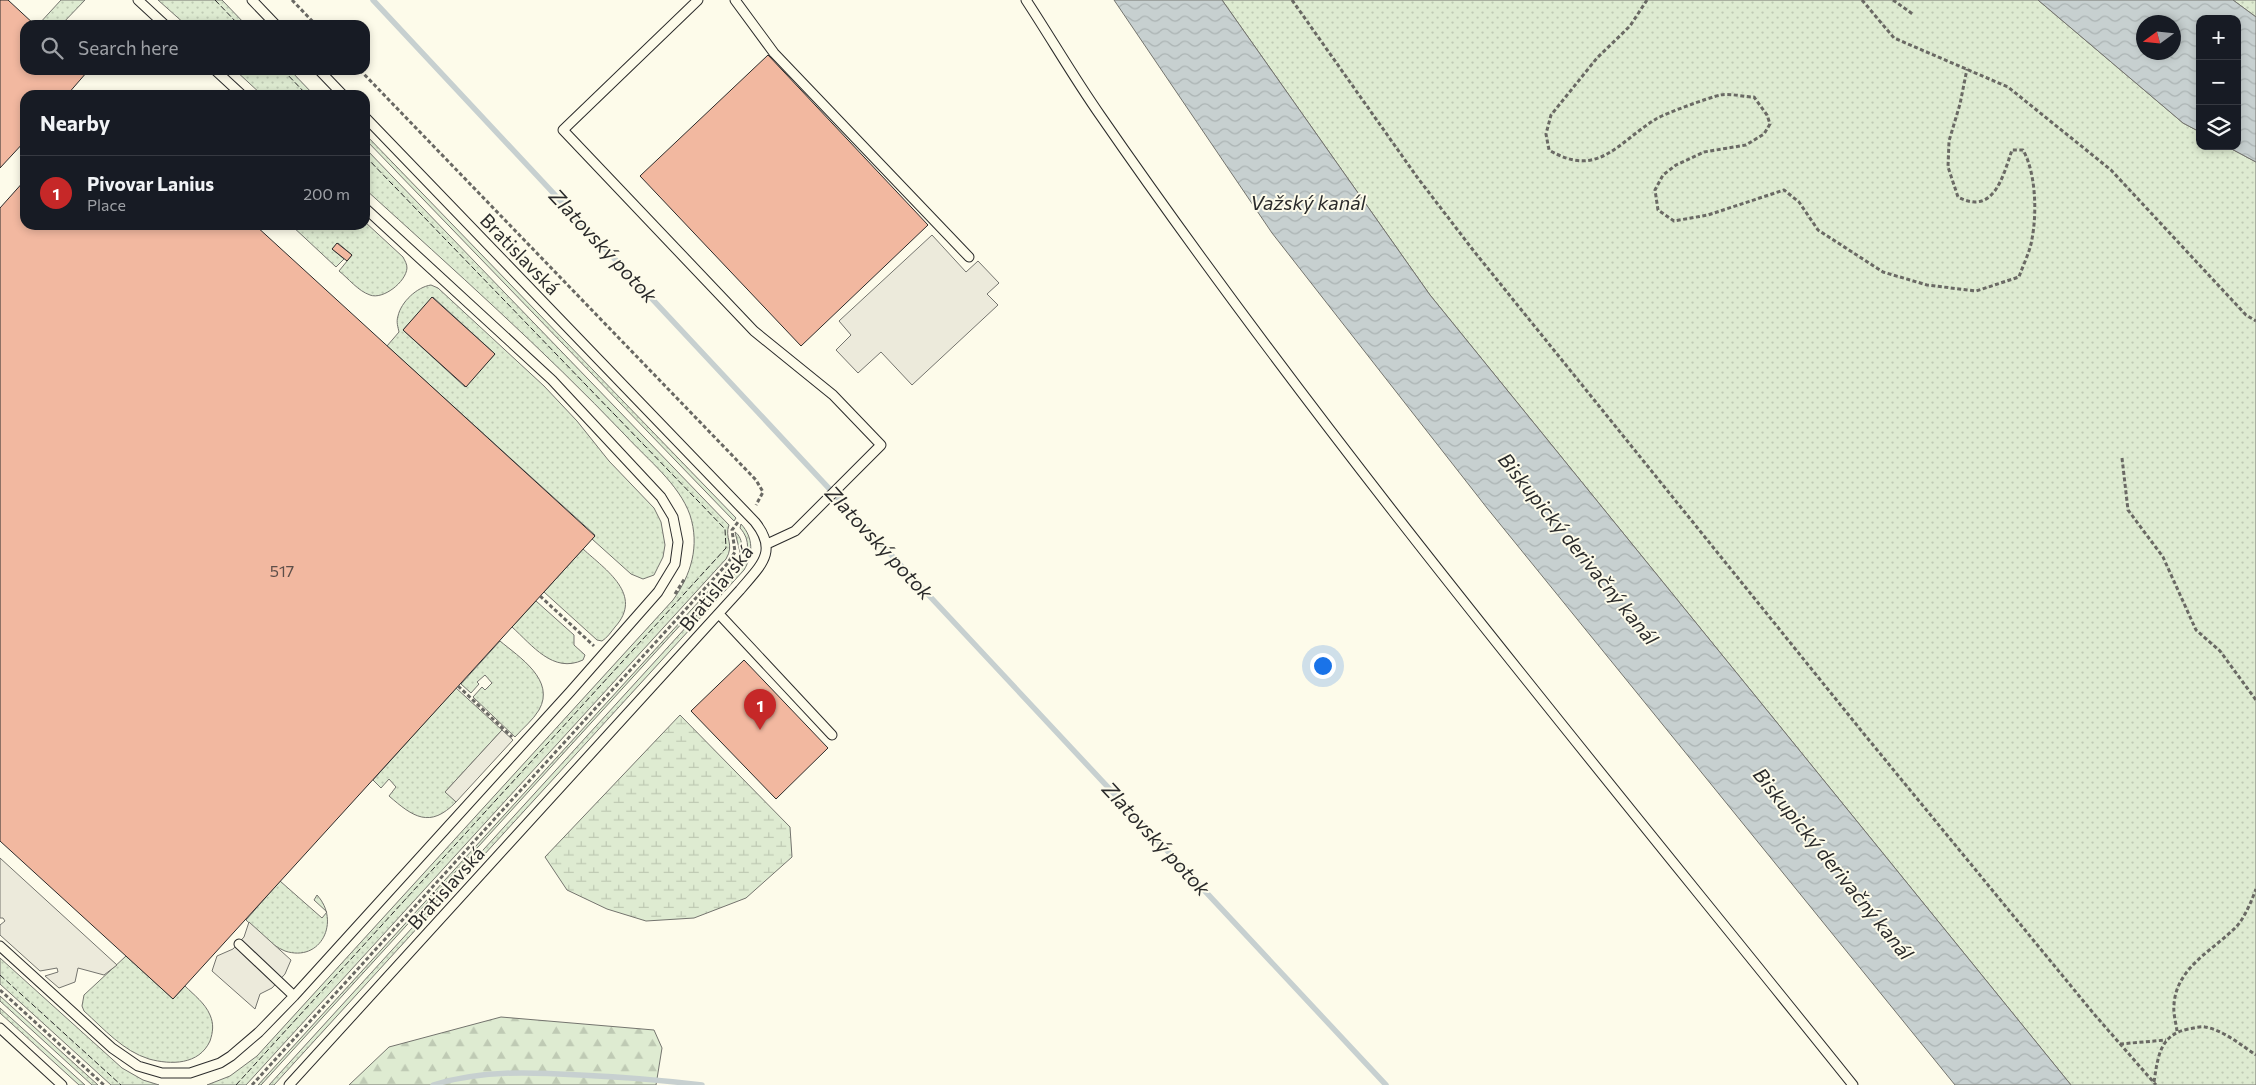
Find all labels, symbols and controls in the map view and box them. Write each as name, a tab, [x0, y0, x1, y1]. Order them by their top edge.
north arrow	[2136, 15, 2181, 60]
map controls	[2196, 15, 2241, 150]
button: +	[2196, 15, 2241, 60]
search box	[20, 20, 370, 75]
icon: search	[38, 34, 66, 62]
text: Search here	[78, 36, 178, 59]
button: −	[2196, 60, 2241, 105]
button: layers	[2196, 105, 2241, 150]
text: Nearby	[40, 110, 110, 135]
text: Pivovar Lanius	[87, 172, 214, 195]
water label: Zlatovský potok	[544, 183, 663, 308]
text: 1	[52, 184, 60, 203]
text: 200 m	[303, 184, 350, 203]
water label: Važský kanál	[1250, 190, 1367, 214]
text: Place	[87, 195, 126, 214]
street label: Bratislavská	[476, 208, 565, 299]
water label: Biskupický derivačný kanál	[1494, 448, 1664, 650]
water label: Zlatovský potok	[820, 480, 939, 605]
street label: Bratislavská	[674, 540, 757, 635]
house number: 517	[270, 561, 294, 580]
your location	[1310, 653, 1336, 679]
pin: 1	[744, 689, 776, 730]
water label: Biskupický derivačný kanál	[1749, 763, 1919, 965]
water label: Zlatovský potok	[1097, 776, 1216, 901]
street label: Bratislavská	[402, 841, 489, 934]

